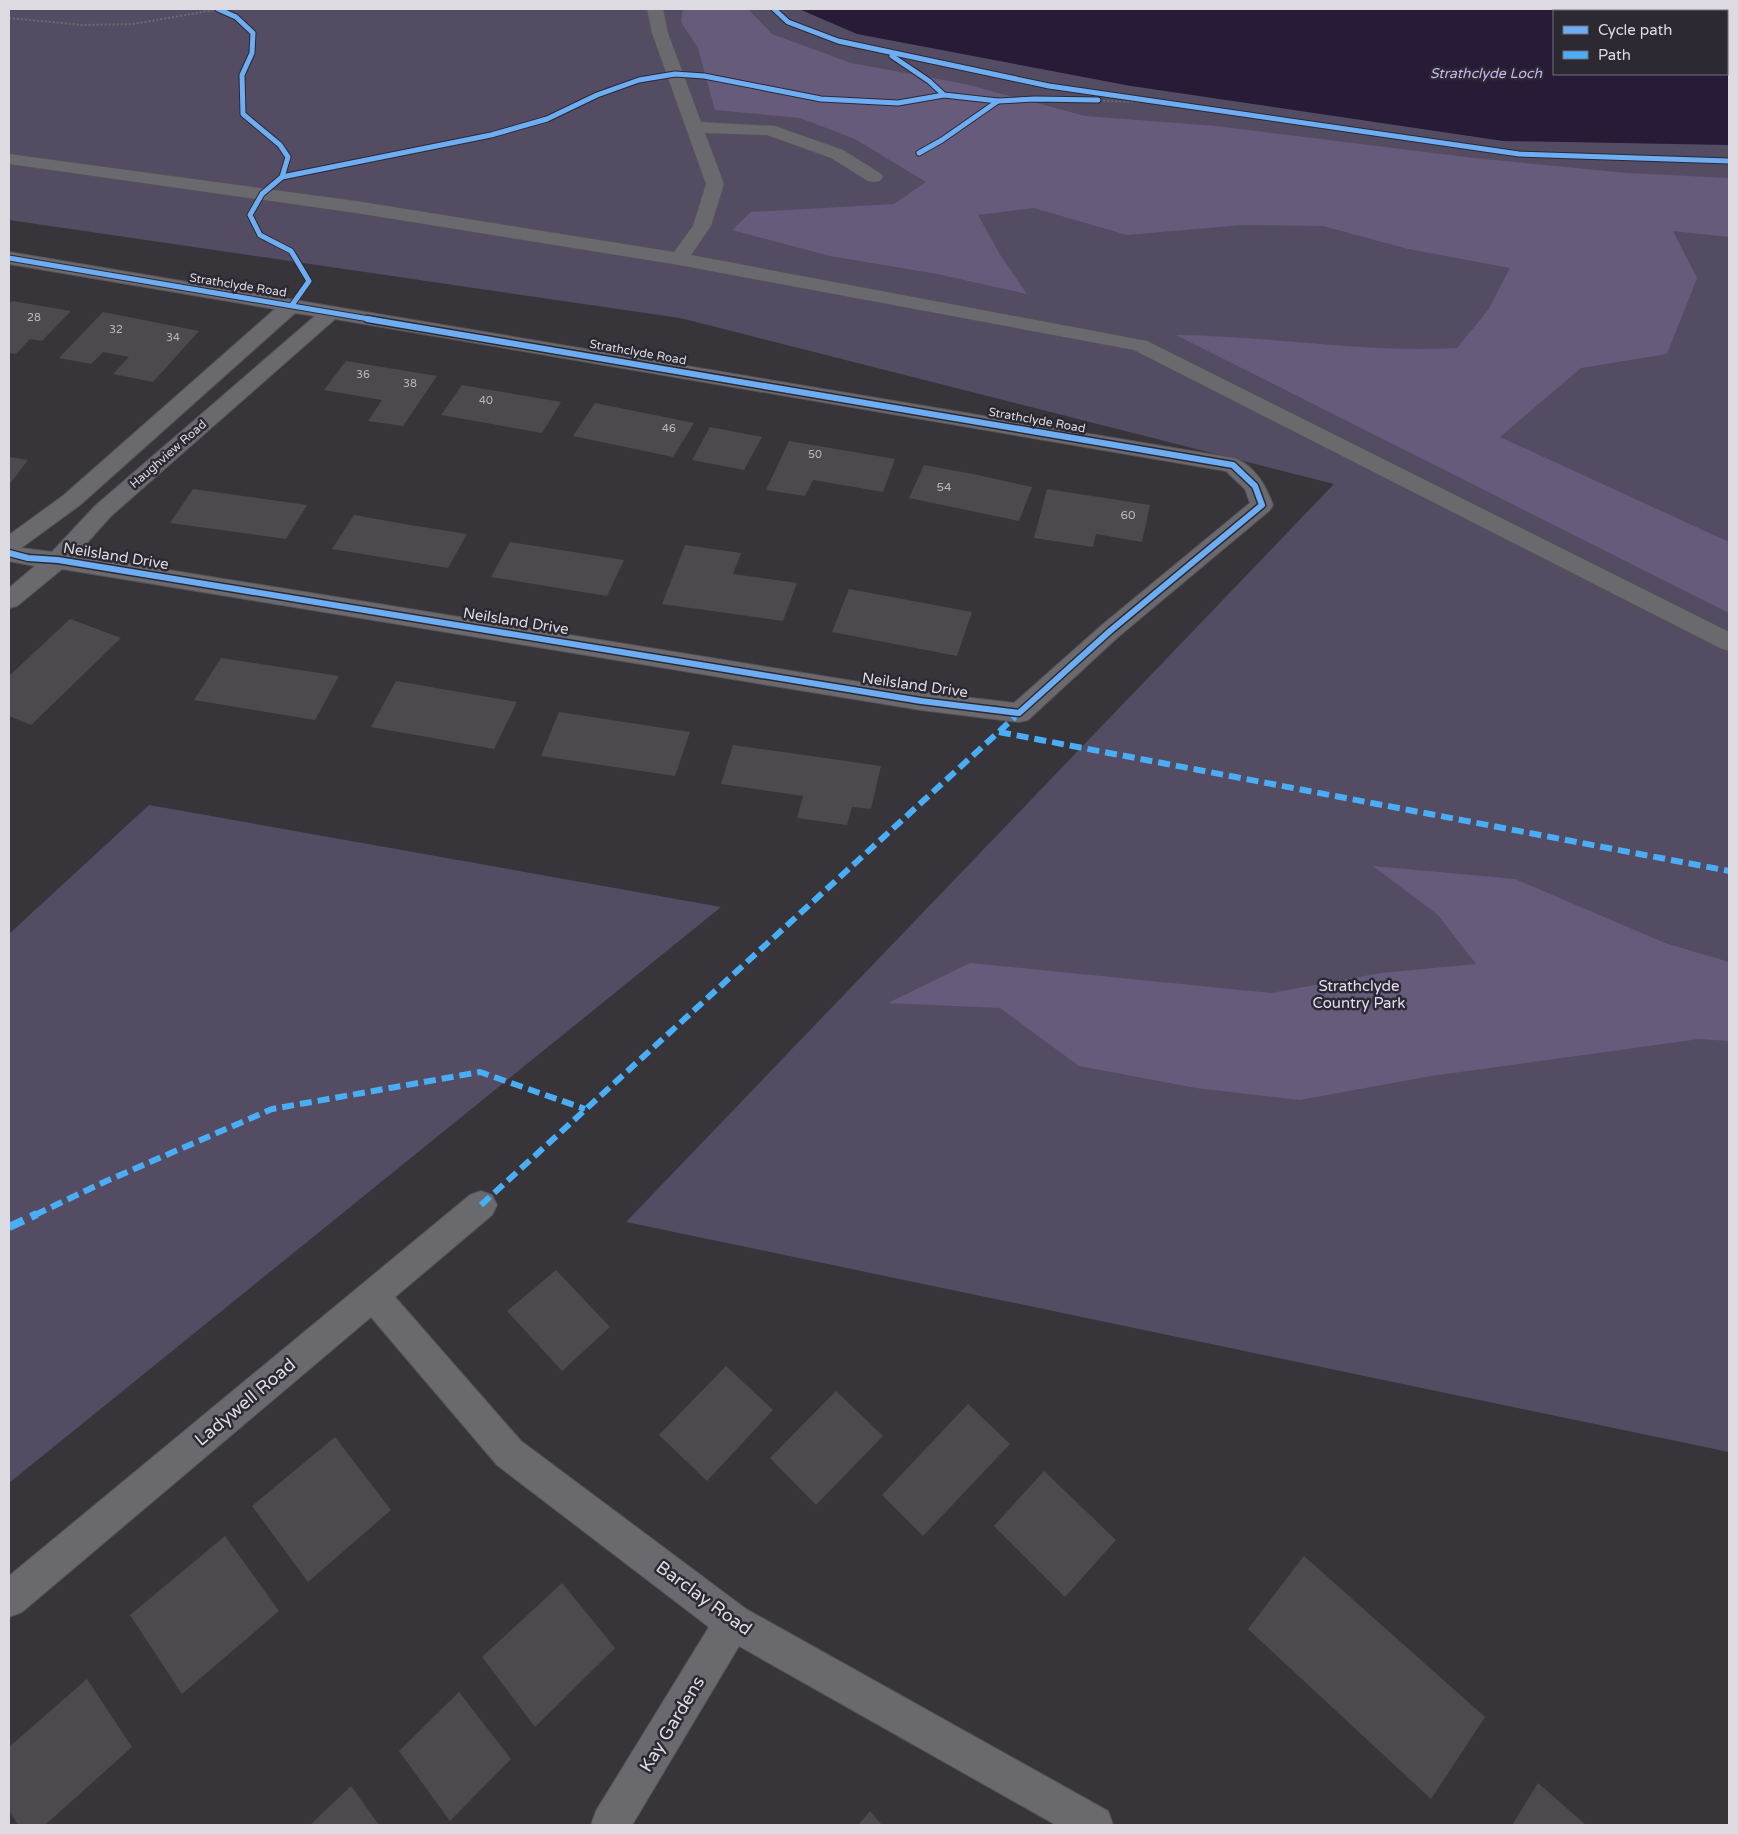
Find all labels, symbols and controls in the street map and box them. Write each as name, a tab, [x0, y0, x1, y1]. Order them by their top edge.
legend	[1553, 10, 1728, 75]
text: Cycle path	[1598, 21, 1672, 39]
text: Path	[1598, 46, 1631, 64]
water label: Strathclyde Loch	[1430, 65, 1542, 82]
street label: Strathclyde Road	[188, 270, 288, 300]
house number: 28	[27, 311, 41, 324]
house number: 32	[109, 323, 123, 336]
house number: 34	[166, 331, 180, 344]
street label: Strathclyde Road	[588, 337, 688, 367]
house number: 36	[356, 368, 370, 381]
house number: 38	[403, 377, 417, 390]
house number: 40	[479, 394, 493, 407]
street label: Strathclyde Road	[987, 405, 1087, 435]
street label: Haughview Road	[127, 417, 209, 491]
house number: 46	[662, 422, 676, 435]
house number: 50	[808, 448, 822, 461]
house number: 54	[936, 480, 952, 494]
house number: 60	[1120, 508, 1136, 522]
street label: Neilsland Drive	[62, 539, 170, 573]
street label: Neilsland Drive	[462, 604, 570, 638]
street label: Neilsland Drive	[861, 669, 969, 701]
park label: Strathclyde Country Park	[1313, 977, 1405, 1012]
street label: Ladywell Road	[190, 1353, 300, 1451]
street label: Barclay Road	[652, 1556, 756, 1640]
street label: Kay Gardens	[635, 1672, 709, 1776]

